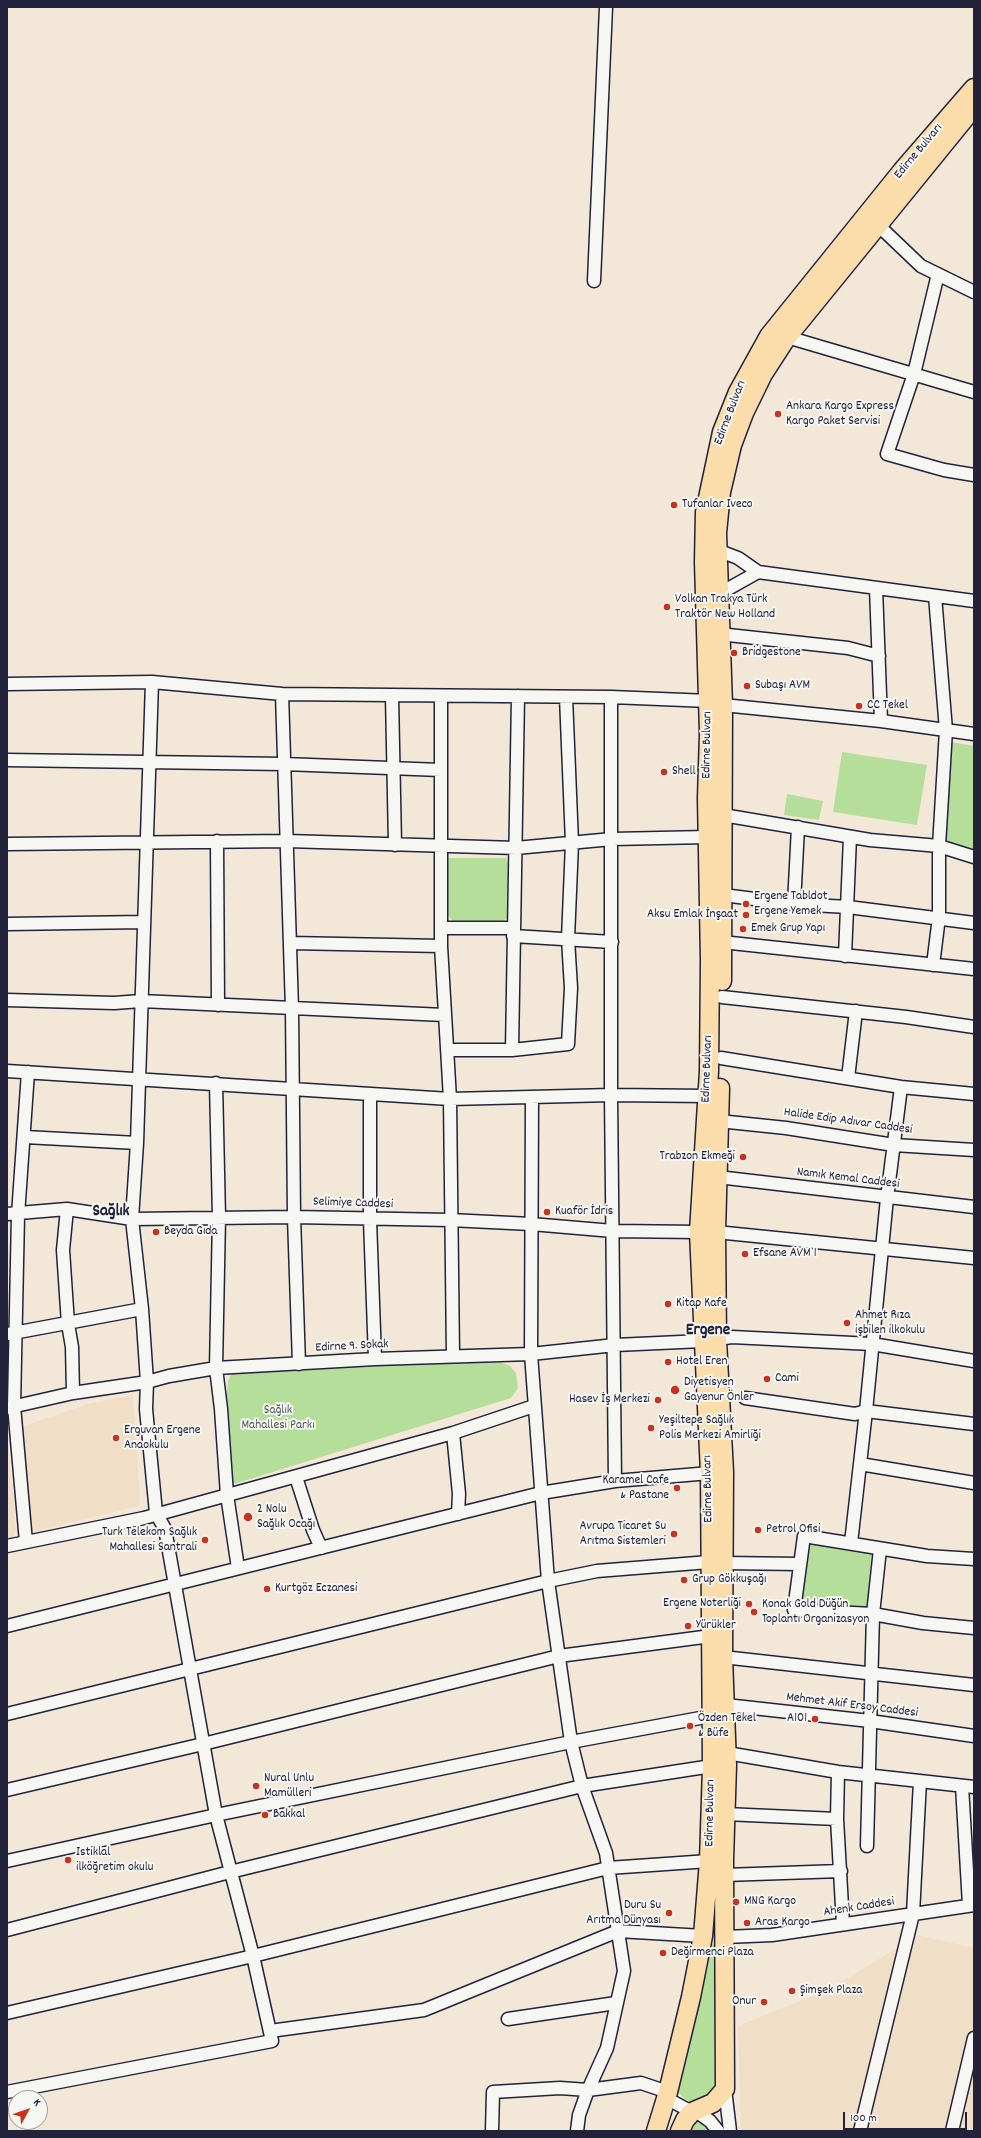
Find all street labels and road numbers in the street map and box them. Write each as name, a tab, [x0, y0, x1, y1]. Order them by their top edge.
street label: Edirne Bulvarı	[891, 121, 947, 183]
street label: Edirne Bulvarı	[712, 379, 750, 447]
street label: Edirne Bulvarı	[700, 711, 716, 779]
street label: Edirne Bulvarı	[699, 1035, 717, 1103]
street label: Halide Edip Adıvar Caddesi	[783, 1105, 913, 1139]
street label: Namık Kemal Caddesi	[796, 1165, 900, 1193]
street label: Selimiye Caddesi	[313, 1195, 393, 1213]
street label: Edirne 9. Sokak	[315, 1337, 389, 1357]
street label: Edirne Bulvarı	[701, 1455, 717, 1523]
street label: Mehmet Akif Ersoy Caddesi	[785, 1690, 919, 1722]
street label: Edirne Bulvarı	[703, 1779, 719, 1847]
street label: Ahenk Caddesi	[823, 1895, 895, 1921]

